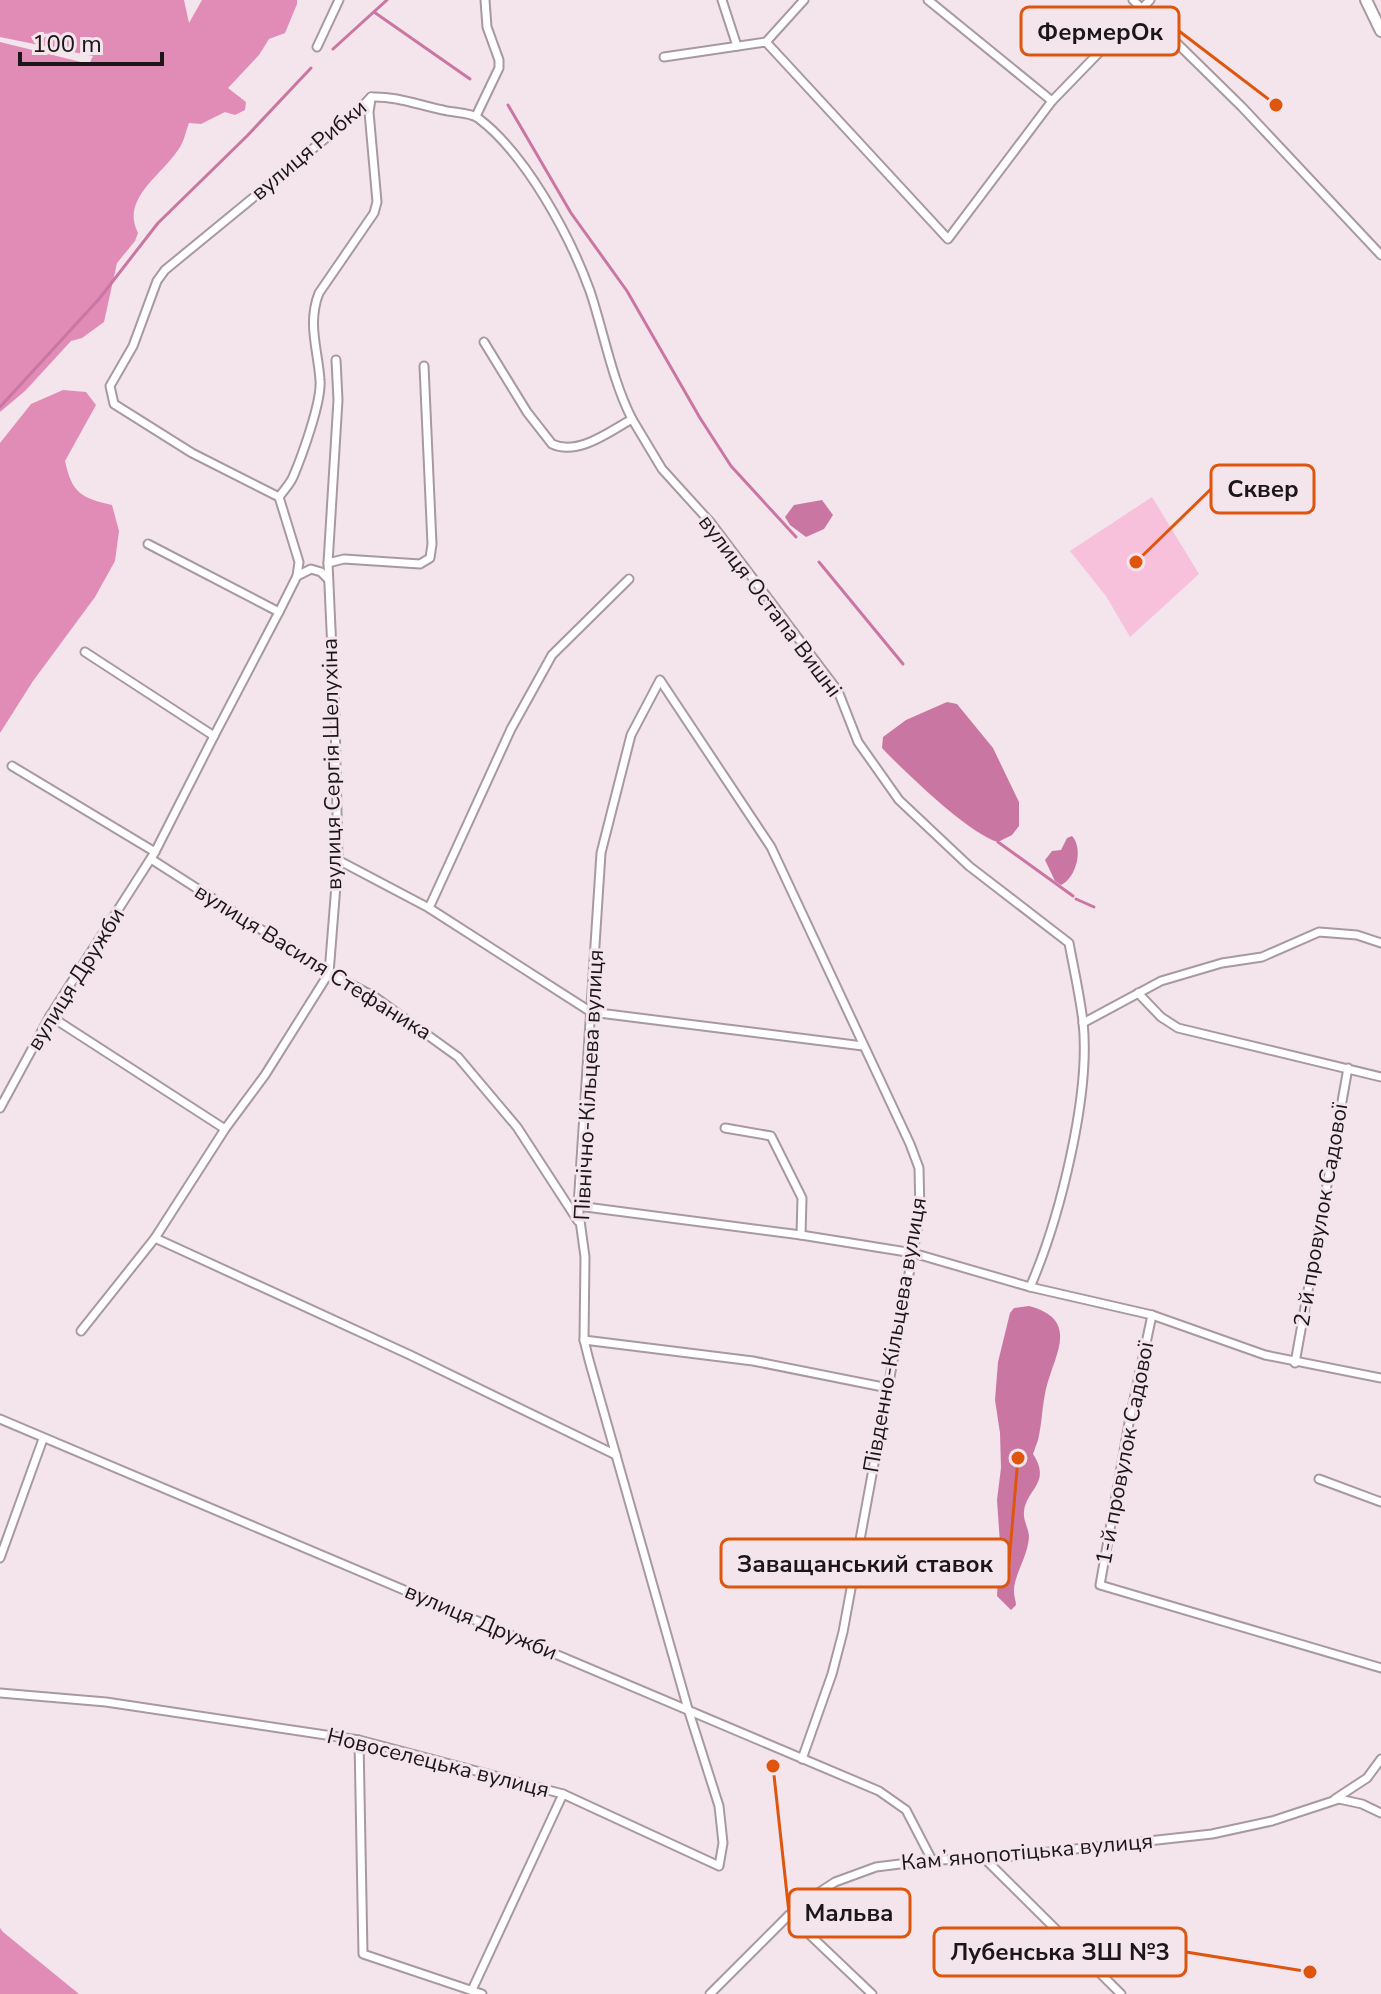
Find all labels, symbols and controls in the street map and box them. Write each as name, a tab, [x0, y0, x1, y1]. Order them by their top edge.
callout: ФермерОк	[1021, 7, 1179, 55]
scale bar	[20, 16, 162, 66]
text: ФермерОк	[1037, 16, 1164, 48]
text: 100 m	[32, 28, 102, 60]
street label: вулиця Рибки	[245, 93, 373, 207]
callout: Сквер	[1211, 465, 1314, 513]
text: Сквер	[1227, 473, 1299, 505]
street label: вулиця Остапа Вишні	[691, 508, 849, 704]
street label: вулиця Сергія Шелухіна	[315, 638, 349, 890]
street label: вулиця Василя Стефаника	[189, 877, 437, 1047]
street label: вулиця Дружби	[20, 902, 132, 1056]
street label: Північно-Кільцева вулиця	[567, 949, 611, 1221]
street label: 2-й провулок Садової	[1287, 1100, 1356, 1329]
street label: Південно-Кільцева вулиця	[856, 1195, 934, 1475]
street label: 1-й провулок Садової	[1089, 1338, 1161, 1567]
callout: Заващанський ставок	[721, 1539, 1009, 1587]
text: Заващанський ставок	[737, 1548, 994, 1580]
street label: вулиця Дружби	[400, 1576, 562, 1668]
street label: Новоселецька вулиця	[324, 1721, 552, 1805]
street label: Камʼянопотіцька вулиця	[900, 1826, 1154, 1878]
callout: Мальва	[789, 1889, 910, 1937]
text: Мальва	[805, 1897, 894, 1929]
callout: Лубенська ЗШ №3	[934, 1928, 1186, 1976]
text: Лубенська ЗШ №3	[950, 1936, 1170, 1968]

